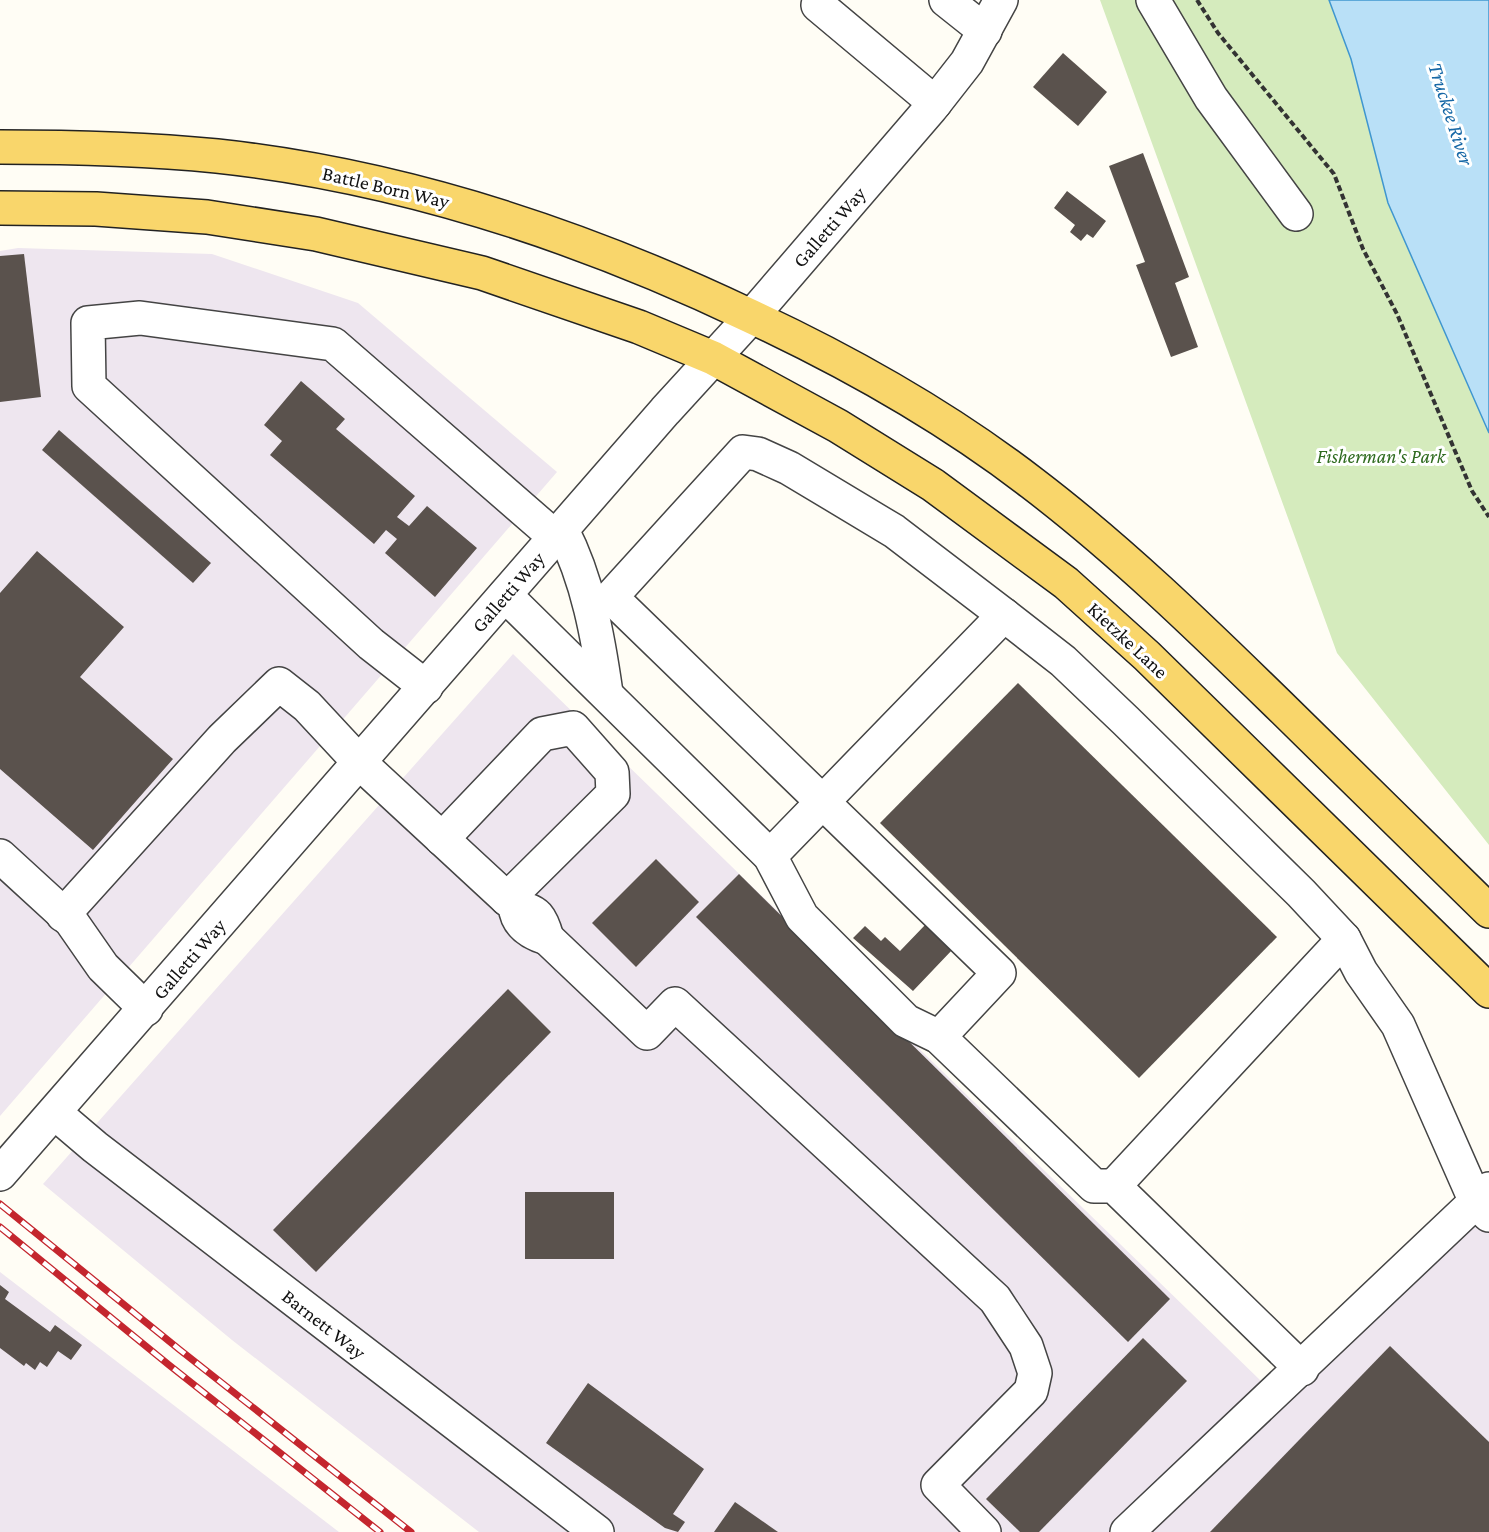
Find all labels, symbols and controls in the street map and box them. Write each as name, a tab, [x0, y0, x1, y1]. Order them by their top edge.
water label: Truckee River	[1423, 60, 1479, 169]
street label: Battle Born Way	[320, 162, 452, 213]
street label: Galletti Way	[788, 182, 871, 272]
park label: Fisherman's Park	[1317, 445, 1447, 467]
street label: Galletti Way	[467, 547, 550, 637]
street label: Kietzke Lane	[1083, 597, 1173, 683]
street label: Galletti Way	[148, 914, 231, 1004]
street label: Barnett Way	[277, 1285, 371, 1365]

